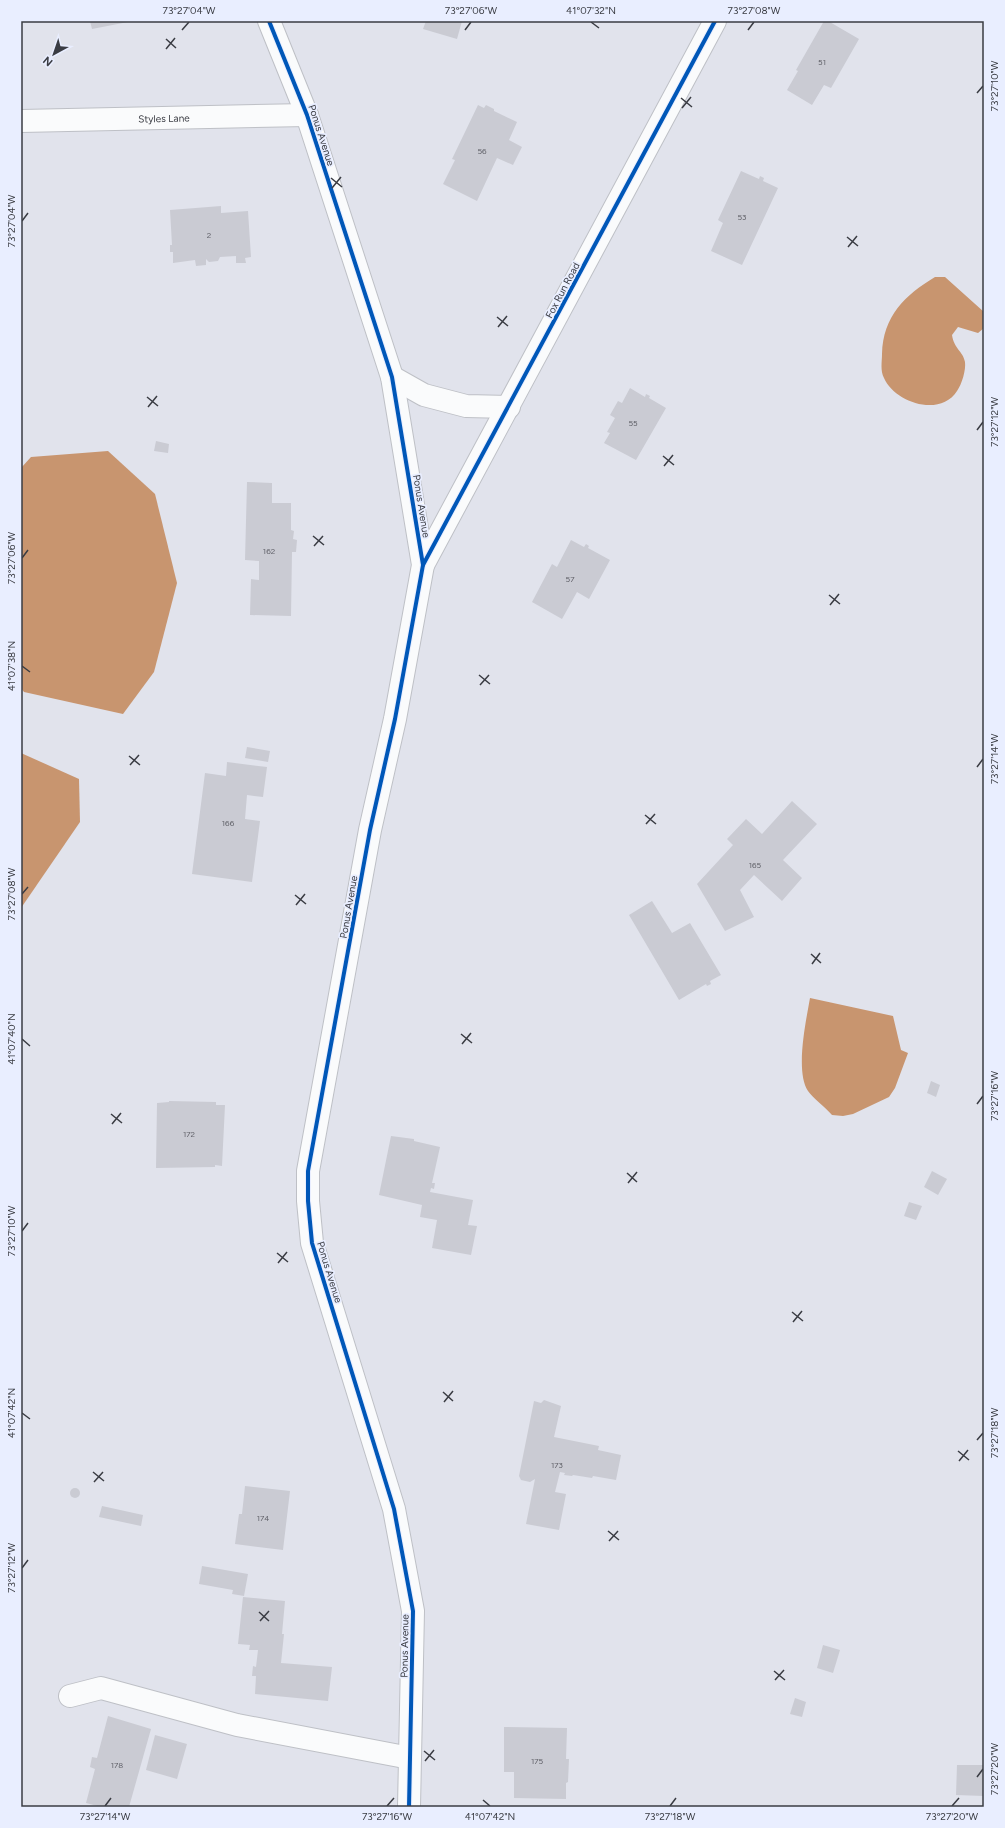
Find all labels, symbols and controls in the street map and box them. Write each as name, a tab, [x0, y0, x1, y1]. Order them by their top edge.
text: 73°27'04"W	[163, 4, 216, 17]
text: 73°27'06"W	[445, 4, 498, 17]
text: 41°07'32"N	[566, 4, 616, 17]
text: 73°27'08"W	[728, 4, 781, 17]
north arrow	[34, 34, 74, 74]
text: N	[40, 54, 55, 69]
house number: 51	[818, 57, 826, 67]
text: 73°27'10"W	[988, 60, 1001, 111]
street label: Ponus Avenue	[306, 103, 338, 168]
street label: Styles Lane	[138, 111, 190, 126]
house number: 56	[477, 146, 487, 156]
text: 73°27'04"W	[5, 194, 18, 247]
house number: 53	[738, 212, 746, 222]
house number: 2	[207, 230, 211, 240]
street label: Fox Run Road	[542, 260, 583, 320]
text: 73°27'12"W	[988, 397, 1001, 447]
house number: 55	[628, 418, 638, 428]
street label: Ponus Avenue	[410, 474, 433, 539]
text: 73°27'06"W	[5, 531, 18, 584]
house number: 162	[263, 546, 275, 556]
house number: 57	[566, 574, 575, 584]
text: 41°07'38"N	[5, 641, 18, 691]
text: 73°27'14"W	[988, 733, 1001, 784]
house number: 166	[222, 818, 235, 828]
house number: 165	[749, 860, 762, 870]
text: 73°27'08"W	[5, 867, 18, 920]
street label: Ponus Avenue	[337, 874, 361, 940]
text: 41°07'40"N	[5, 1013, 18, 1065]
text: 73°27'16"W	[988, 1071, 1001, 1121]
house number: 172	[183, 1129, 195, 1139]
text: 73°27'10"W	[5, 1205, 18, 1256]
street label: Ponus Avenue	[314, 1240, 345, 1305]
text: 41°07'42"N	[5, 1388, 18, 1438]
text: 73°27'18"W	[988, 1407, 1001, 1458]
house number: 173	[551, 1460, 563, 1470]
house number: 174	[257, 1513, 269, 1523]
text: 73°27'12"W	[5, 1543, 18, 1593]
street label: Ponus Avenue	[397, 1614, 412, 1678]
text: 73°27'20"W	[988, 1742, 1001, 1795]
house number: 175	[531, 1756, 543, 1766]
house number: 178	[111, 1760, 123, 1770]
text: 73°27'14"W	[80, 1810, 131, 1823]
text: 73°27'16"W	[362, 1810, 412, 1823]
text: 41°07'42"N	[465, 1810, 515, 1823]
text: 73°27'18"W	[645, 1810, 696, 1823]
text: 73°27'20"W	[926, 1810, 979, 1823]

